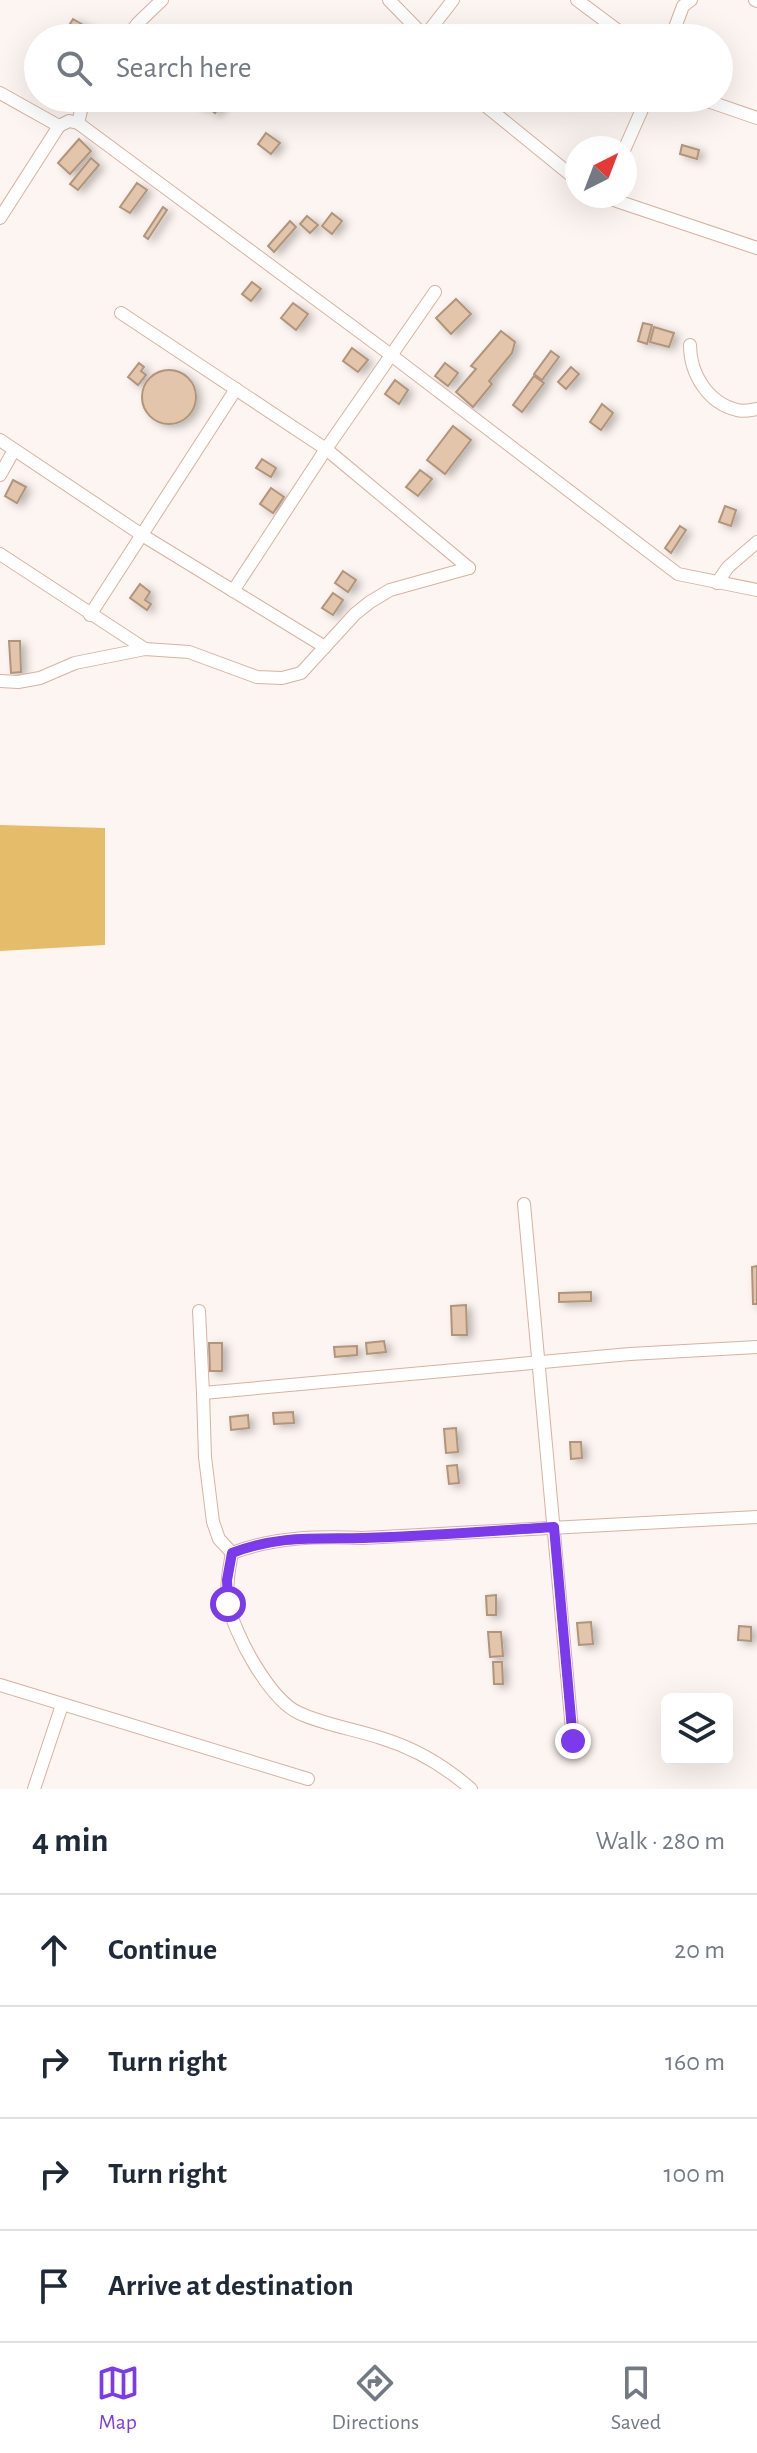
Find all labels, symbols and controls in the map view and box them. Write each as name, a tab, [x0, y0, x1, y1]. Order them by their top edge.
search box	[24, 24, 733, 112]
icon: search	[52, 46, 96, 90]
text: Search here	[116, 53, 252, 83]
north arrow	[565, 136, 637, 208]
route start	[210, 1586, 246, 1622]
map controls	[661, 1693, 733, 1765]
button: layers	[661, 1693, 733, 1765]
route end	[555, 1723, 591, 1759]
text: 4 min	[32, 1824, 109, 1858]
text: Walk · 280 m	[595, 1828, 725, 1854]
icon: ahead	[32, 1928, 76, 1972]
text: Continue	[108, 1935, 217, 1965]
text: 20 m	[674, 1937, 725, 1963]
icon: right	[32, 2040, 76, 2084]
text: Turn right	[108, 2047, 227, 2077]
text: 160 m	[665, 2049, 725, 2075]
icon: right	[32, 2152, 76, 2196]
text: Turn right	[108, 2159, 227, 2189]
text: 100 m	[664, 2161, 725, 2187]
icon: arrive	[32, 2264, 76, 2308]
text: Arrive at destination	[108, 2271, 354, 2301]
tab: Map	[96, 2361, 140, 2435]
tab: Directions	[331, 2361, 419, 2435]
tab: Saved	[611, 2361, 661, 2435]

